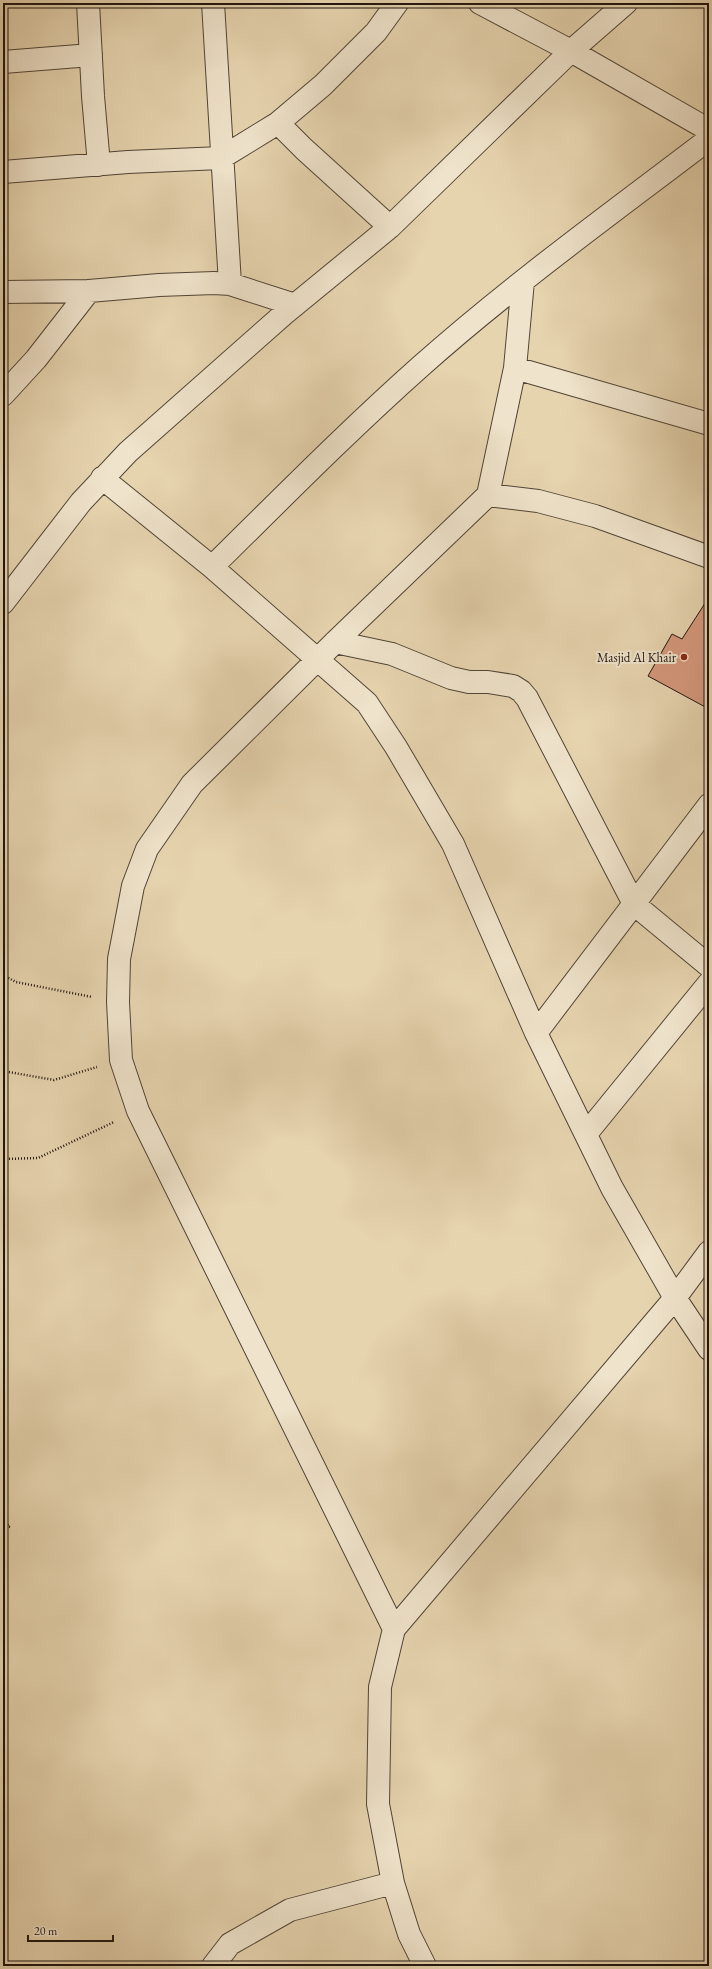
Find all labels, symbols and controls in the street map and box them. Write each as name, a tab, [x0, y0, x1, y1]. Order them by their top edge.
place label: Masjid Al Khair	[597, 649, 677, 666]
marker: Masjid Al Khair	[679, 652, 689, 662]
scale bar	[28, 1917, 113, 1943]
text: 20 m	[34, 1923, 58, 1939]

